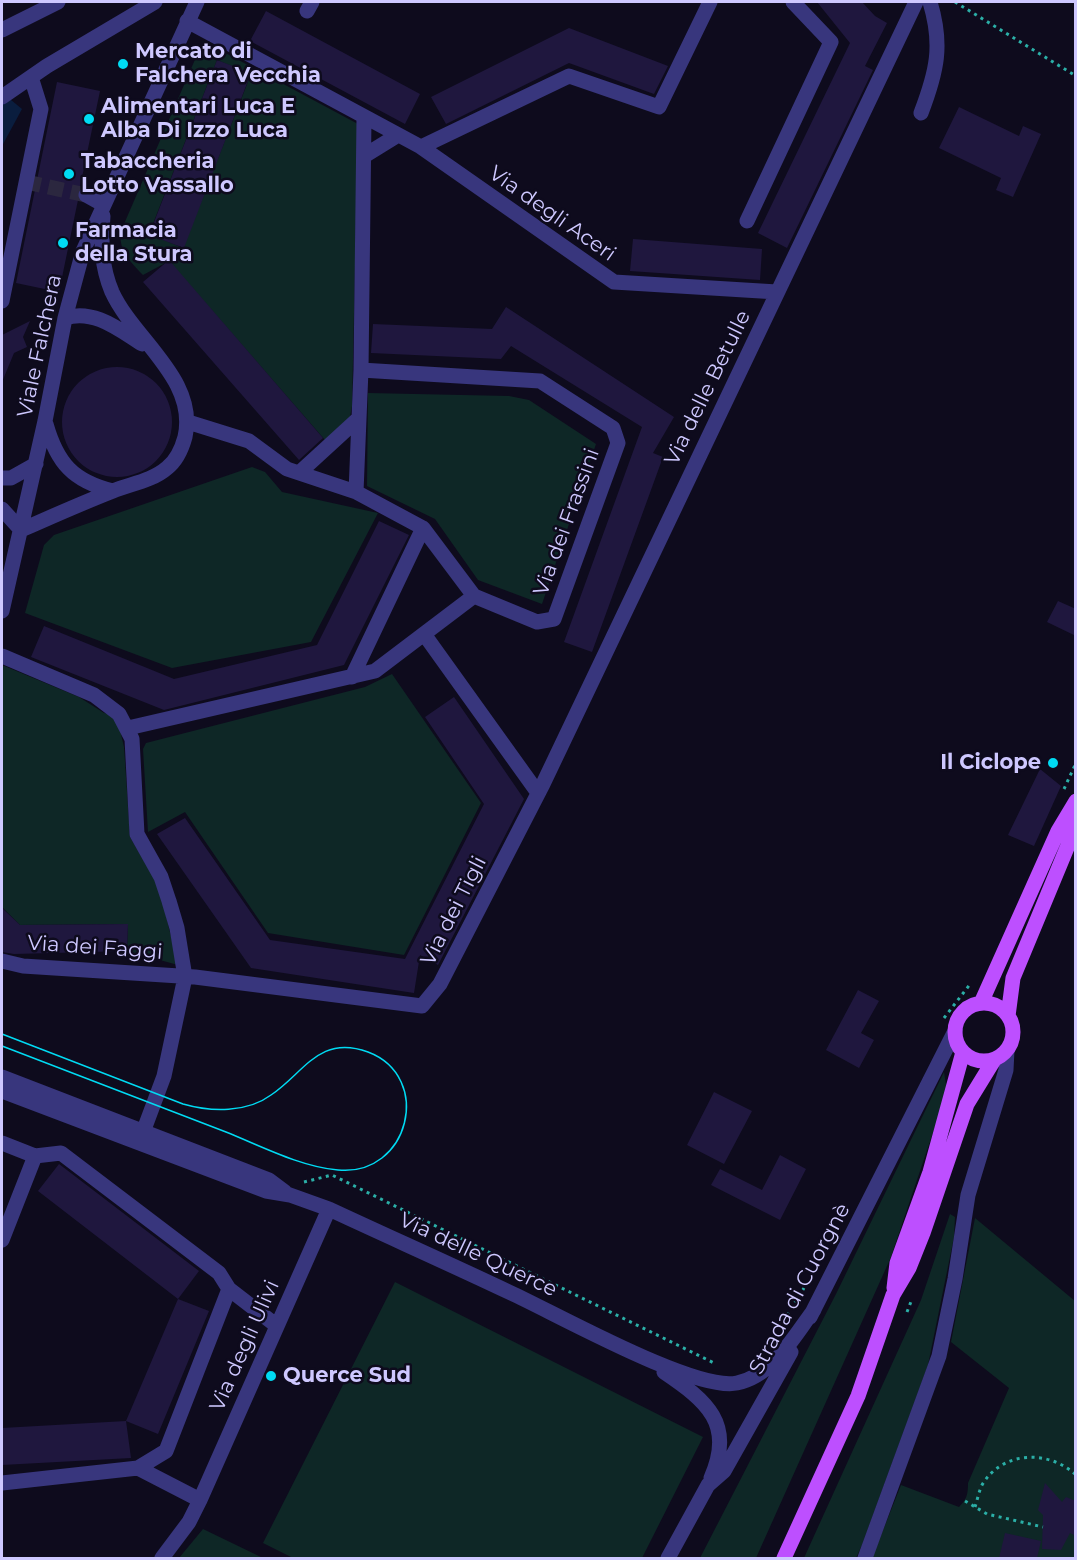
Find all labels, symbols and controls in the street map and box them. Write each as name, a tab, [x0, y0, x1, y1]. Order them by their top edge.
place label: Mercato di Falchera Vecchia	[135, 39, 321, 89]
marker: Mercato di Falchera Vecchia	[116, 57, 130, 71]
place label: Alimentari Luca E Alba Di Izzo Luca	[101, 94, 295, 144]
marker: Alimentari Luca E Alba Di Izzo Luca	[82, 112, 96, 126]
place label: Tabaccheria Lotto Vassallo	[81, 149, 234, 199]
street label: Via degli Aceri	[484, 161, 620, 267]
marker: Tabaccheria Lotto Vassallo	[62, 167, 76, 181]
place label: Farmacia della Stura	[75, 218, 192, 268]
marker: Farmacia della Stura	[56, 236, 70, 250]
street label: Viale Falchera	[13, 272, 67, 420]
street label: Via delle Betulle	[660, 306, 756, 470]
street label: Via dei Frassini	[529, 445, 605, 599]
place label: Il Ciclope	[940, 750, 1041, 776]
marker: Il Ciclope	[1046, 756, 1060, 770]
street label: Via dei Tigli	[416, 852, 492, 970]
street label: Via dei Faggi	[27, 931, 163, 965]
street label: Strada di Cuorgnè	[744, 1199, 856, 1379]
street label: Via delle Querce	[395, 1207, 561, 1303]
street label: Via degli Ulivi	[205, 1277, 285, 1415]
place label: Querce Sud	[283, 1363, 411, 1389]
marker: Querce Sud	[264, 1369, 278, 1383]

